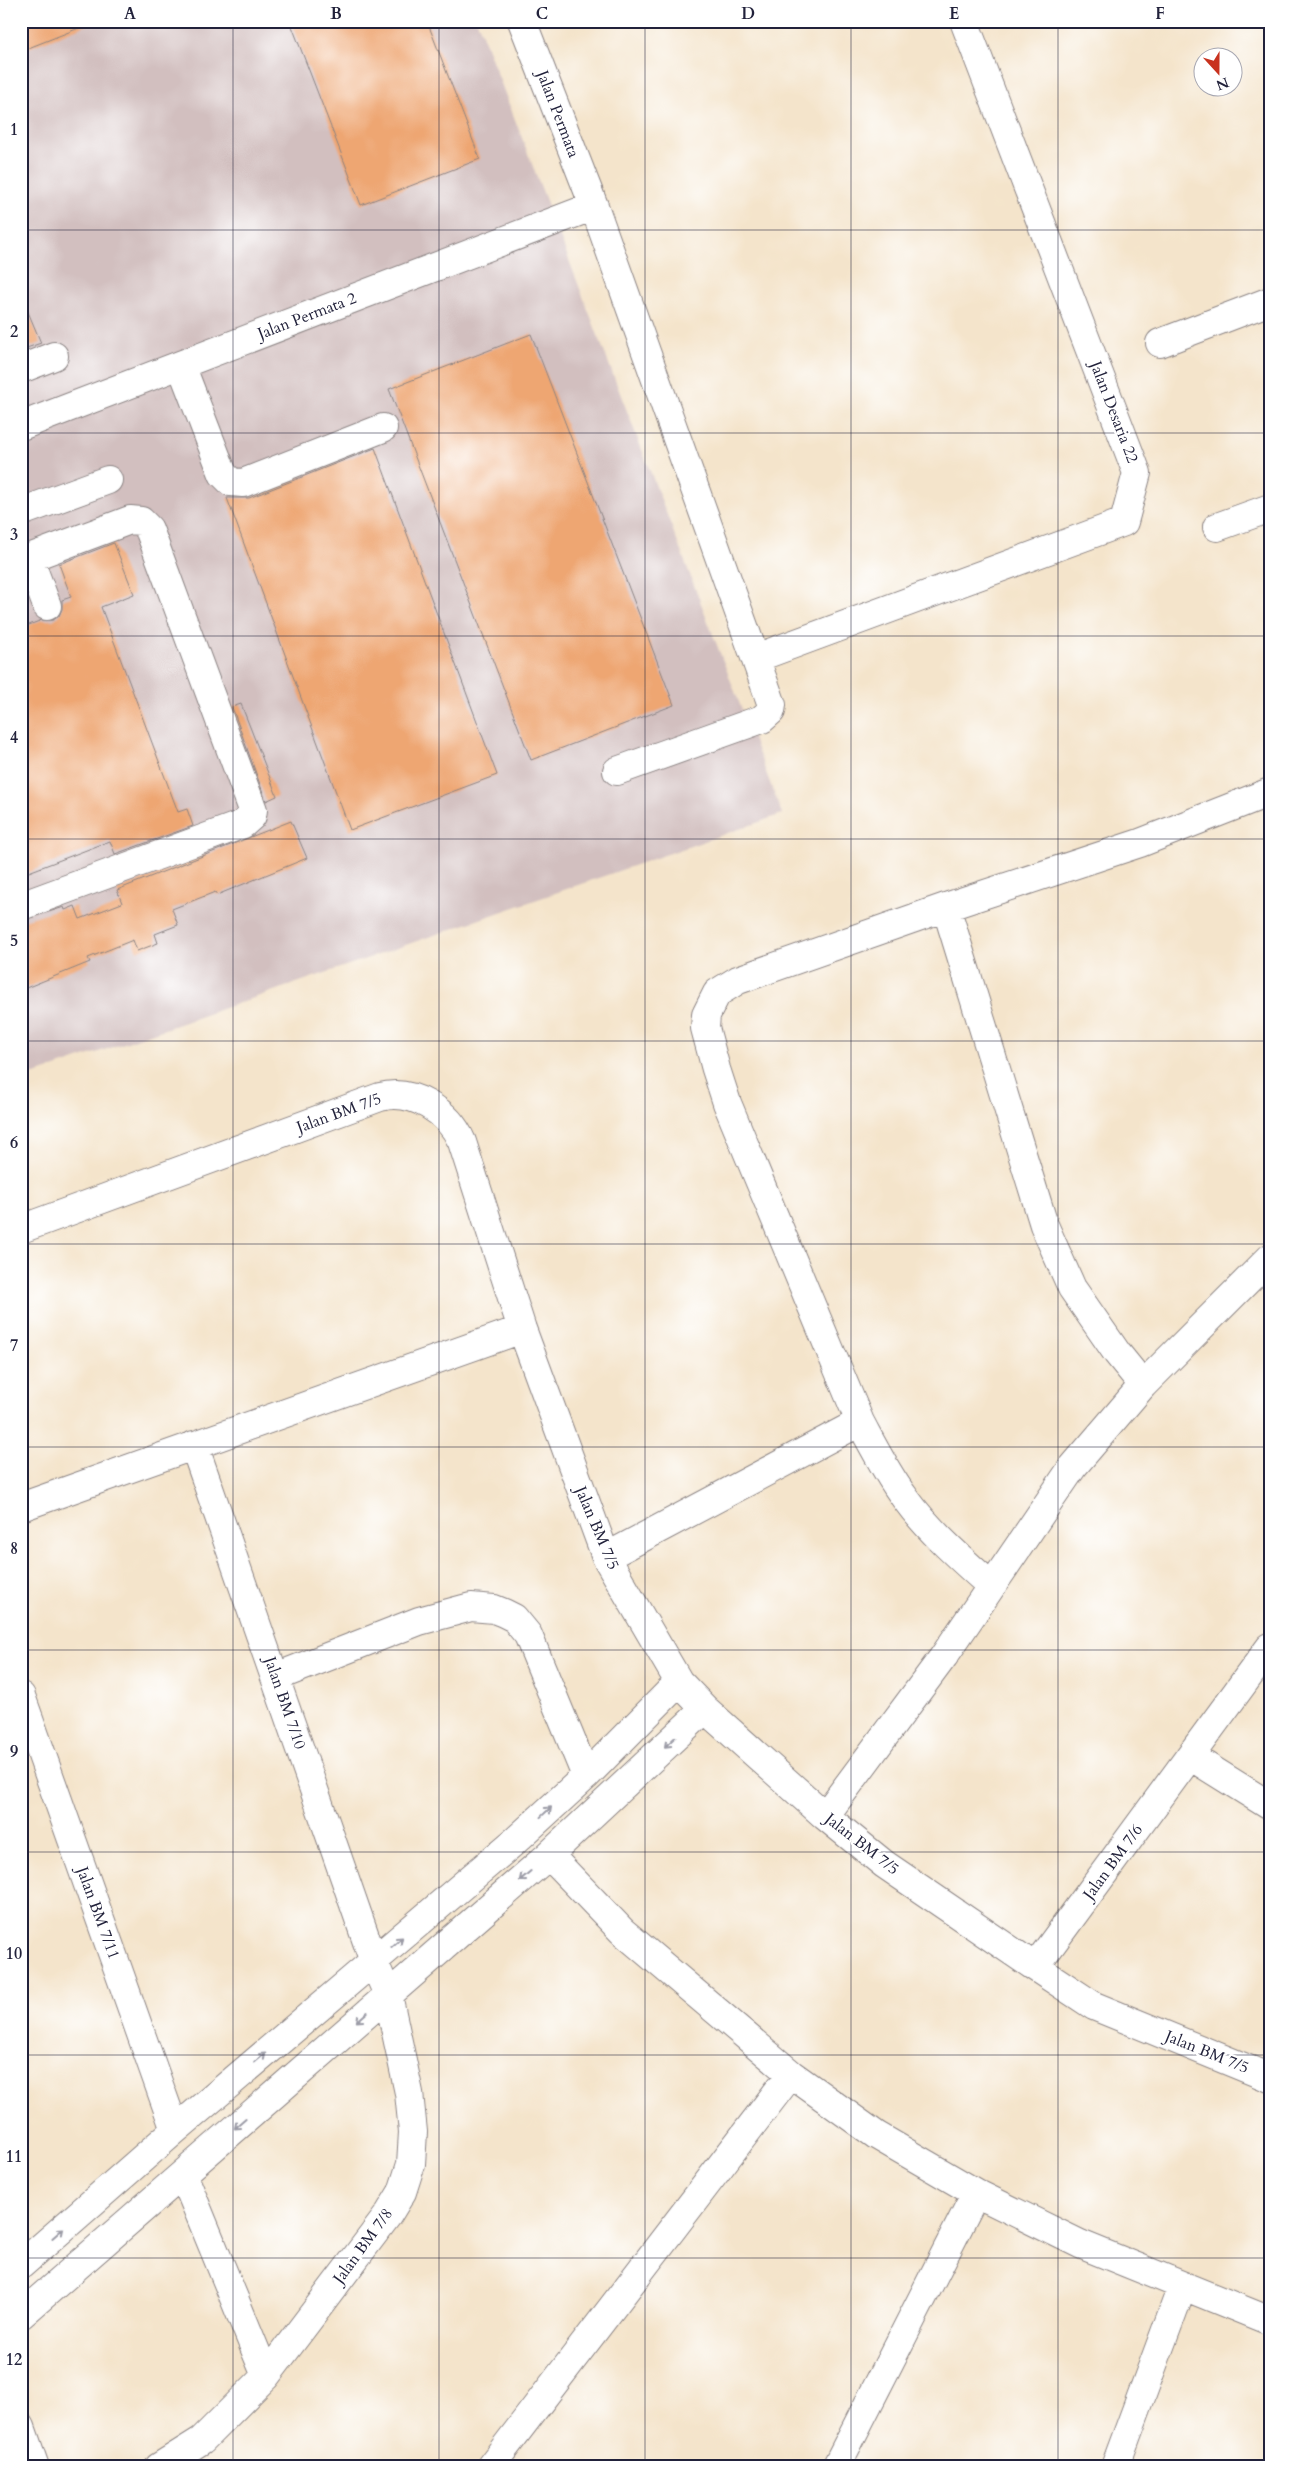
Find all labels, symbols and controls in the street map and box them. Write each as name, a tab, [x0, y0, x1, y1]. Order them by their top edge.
text: A	[124, 3, 136, 25]
text: B	[330, 3, 342, 25]
text: C	[536, 3, 548, 25]
text: D	[741, 3, 755, 25]
text: E	[949, 3, 959, 25]
text: F	[1155, 3, 1165, 25]
north arrow	[1194, 48, 1244, 98]
street label: Jalan Permata	[531, 65, 585, 161]
text: N	[1213, 73, 1232, 95]
text: 1	[10, 119, 18, 141]
street label: Jalan Permata 2	[253, 287, 360, 346]
text: 2	[10, 321, 18, 343]
street label: Jalan Desaria 22	[1084, 356, 1143, 466]
text: 3	[10, 524, 18, 546]
text: 4	[10, 727, 18, 749]
text: 5	[10, 930, 18, 952]
street label: Jalan BM 7/5	[292, 1088, 384, 1139]
text: 6	[10, 1132, 18, 1154]
text: 7	[10, 1335, 18, 1357]
street label: Jalan BM 7/5	[569, 1481, 624, 1573]
text: 8	[10, 1538, 18, 1560]
street label: Jalan BM 7/10	[258, 1652, 311, 1752]
one-way arrow	[663, 1736, 676, 1748]
text: 9	[10, 1741, 18, 1763]
one-way arrow	[540, 1806, 553, 1818]
street label: Jalan BM 7/5	[819, 1807, 904, 1880]
street label: Jalan BM 7/6	[1077, 1820, 1148, 1906]
street label: Jalan BM 7/11	[70, 1862, 125, 1962]
one-way arrow	[518, 1871, 531, 1882]
one-way arrow	[391, 1936, 404, 1947]
text: 10	[6, 1943, 22, 1965]
one-way arrow	[356, 2012, 369, 2023]
street label: Jalan BM 7/5	[1160, 2024, 1252, 2079]
one-way arrow	[253, 2053, 266, 2064]
one-way arrow	[234, 2119, 247, 2130]
text: 11	[6, 2146, 22, 2168]
street label: Jalan BM 7/8	[327, 2204, 398, 2290]
one-way arrow	[51, 2227, 64, 2239]
text: 12	[6, 2349, 22, 2371]

